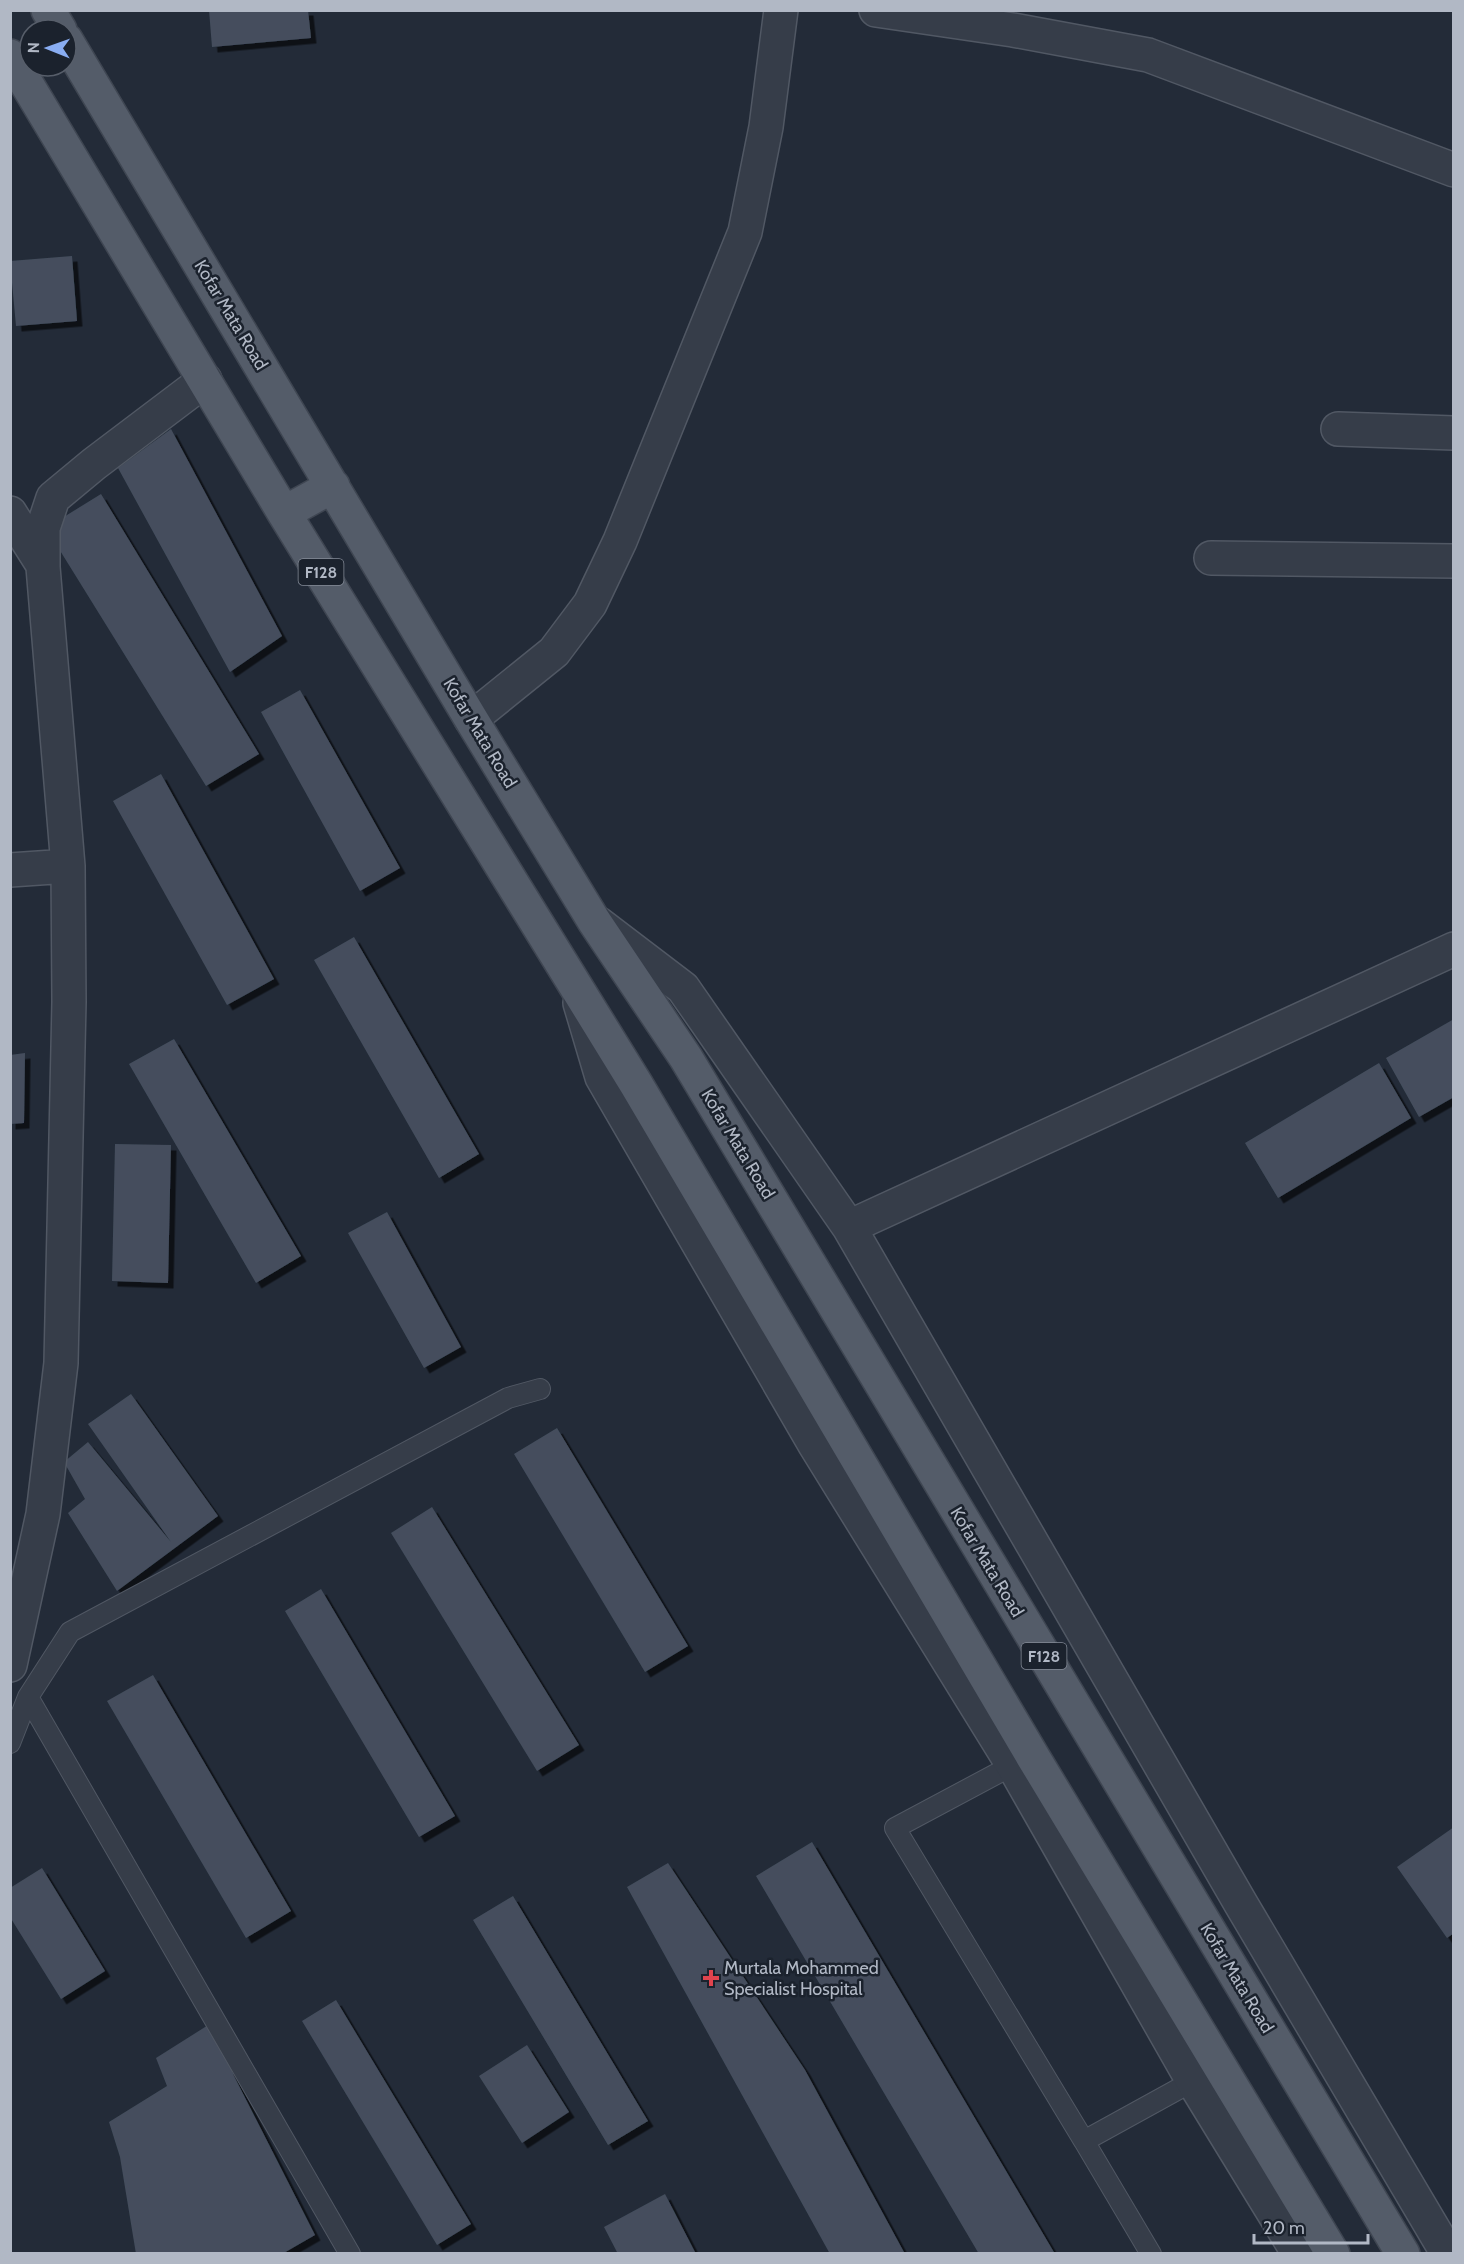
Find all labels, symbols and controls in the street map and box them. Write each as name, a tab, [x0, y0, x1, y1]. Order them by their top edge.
north arrow	[18, 18, 78, 78]
text: N	[24, 42, 43, 54]
street label: Kofar Mata Road	[190, 256, 272, 374]
road number: F128	[298, 559, 344, 585]
street label: Kofar Mata Road	[439, 674, 521, 792]
street label: Kofar Mata Road	[697, 1085, 779, 1203]
street label: Kofar Mata Road	[946, 1503, 1028, 1621]
road number: F128	[1022, 1643, 1066, 1669]
street label: Kofar Mata Road	[1196, 1919, 1278, 2037]
place label: Murtala Mohammed Specialist Hospital	[724, 1957, 879, 2000]
marker: Murtala Mohammed Specialist Hospital	[702, 1969, 720, 1987]
scale bar	[1254, 2207, 1368, 2245]
text: 20 m	[1263, 2217, 1305, 2239]

